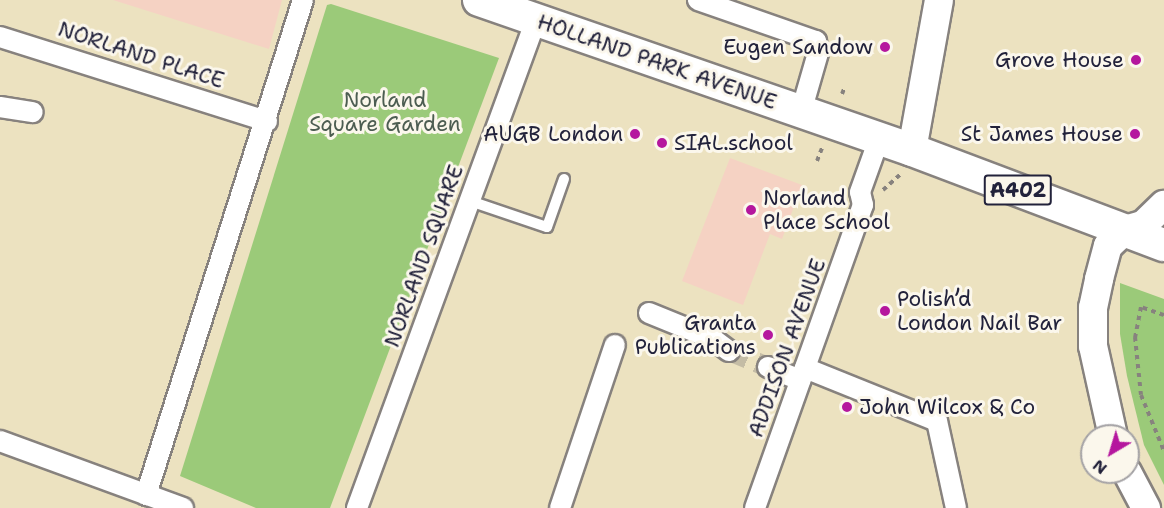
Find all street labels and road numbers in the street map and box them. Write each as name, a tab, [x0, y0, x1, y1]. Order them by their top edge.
street label: HOLLAND PARK AVENUE	[534, 9, 780, 115]
street label: NORLAND PLACE	[55, 16, 227, 94]
street label: NORLAND SQUARE	[379, 161, 469, 351]
road number: A402	[984, 173, 1052, 207]
street label: ADDISON AVENUE	[743, 255, 831, 441]

